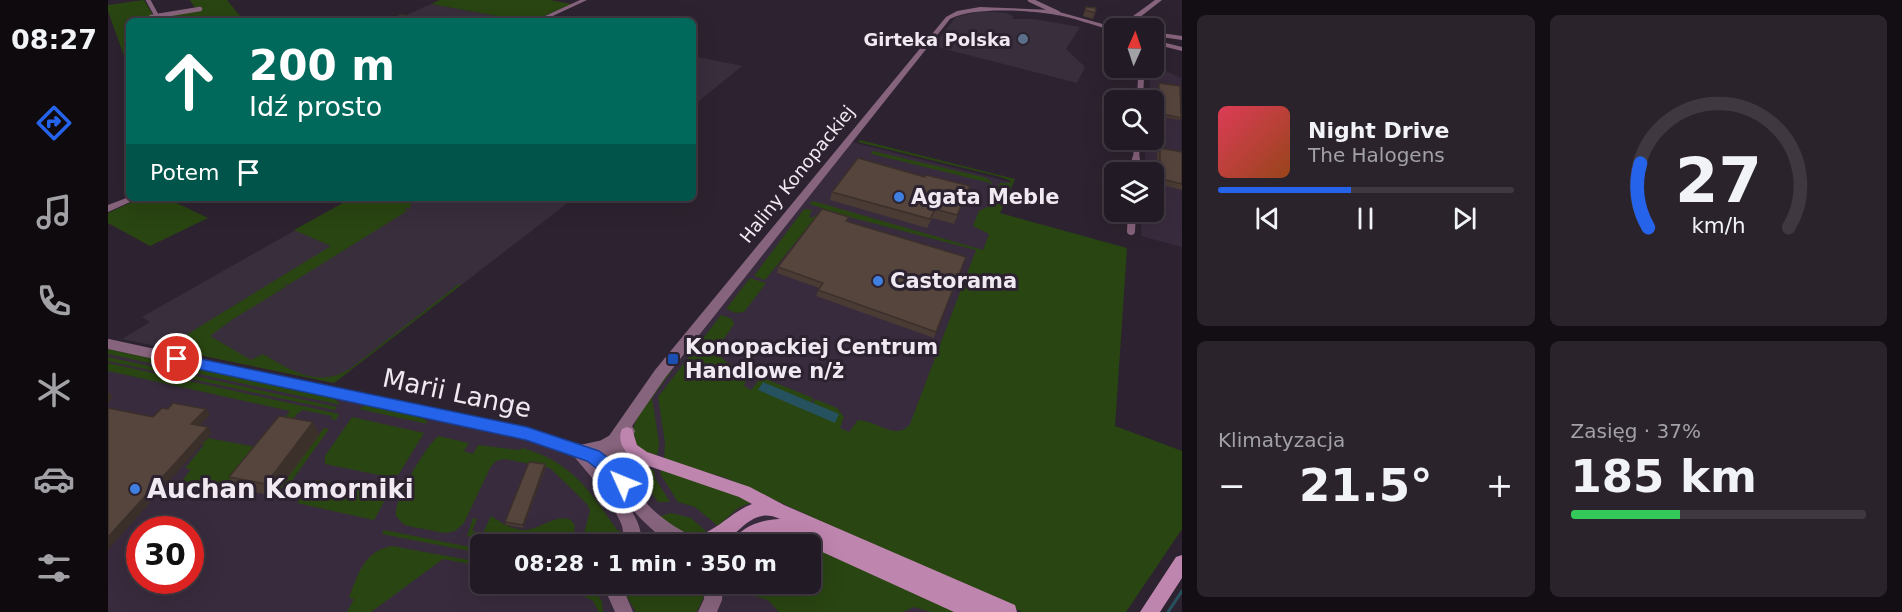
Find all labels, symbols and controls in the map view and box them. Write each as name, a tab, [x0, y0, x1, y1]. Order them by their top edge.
north arrow	[1104, 18, 1164, 78]
map controls	[1104, 18, 1164, 222]
text: 08:27	[11, 24, 97, 55]
place label: Girteka Polska	[863, 29, 1011, 50]
marker: Girteka Polska	[1016, 32, 1030, 46]
text: 200 m	[249, 41, 395, 90]
icon: ahead	[150, 42, 228, 120]
button: search	[1104, 90, 1164, 150]
text: Idź prosto	[249, 91, 382, 122]
street label: Haliny Konopackiej	[735, 101, 859, 247]
icon: directions	[33, 102, 75, 144]
text: Night Drive	[1308, 118, 1449, 143]
text: The Halogens	[1308, 143, 1445, 167]
text: 27	[1675, 144, 1762, 217]
icon: arrive	[232, 156, 265, 189]
text: Potem	[150, 160, 220, 185]
button: layers	[1104, 162, 1164, 222]
place label: Agata Meble	[911, 185, 1060, 209]
marker: Agata Meble	[892, 190, 906, 204]
icon: music	[33, 191, 75, 233]
icon: previous	[1251, 202, 1284, 235]
icon: pause	[1349, 202, 1382, 235]
icon: next	[1448, 202, 1481, 235]
text: km/h	[1691, 213, 1745, 238]
place label: Castorama	[890, 269, 1017, 293]
marker: Castorama	[871, 274, 885, 288]
icon: phone	[33, 280, 75, 322]
pin	[151, 333, 202, 384]
place label: Konopackiej Centrum Handlowe n/ż	[685, 335, 938, 383]
icon: arrive	[160, 342, 193, 375]
marker: Konopackiej Centrum Handlowe n/ż	[666, 352, 680, 366]
street label: Marii Lange	[380, 363, 534, 423]
icon: climate	[33, 369, 75, 411]
text: Zasięg · 37%	[1571, 419, 1701, 443]
text: Klimatyzacja	[1218, 428, 1345, 452]
text: 185 km	[1571, 450, 1757, 503]
position arrow	[591, 451, 655, 515]
icon: car	[33, 458, 75, 500]
text: 21.5°	[1299, 459, 1433, 512]
text: −	[1218, 466, 1246, 505]
text: +	[1486, 466, 1514, 505]
place label: Auchan Komorniki	[147, 474, 414, 504]
marker: Auchan Komorniki	[128, 482, 142, 496]
speed limit sign: 30	[126, 516, 204, 594]
icon: filters	[33, 547, 75, 589]
text: 08:28 · 1 min · 350 m	[514, 551, 777, 576]

